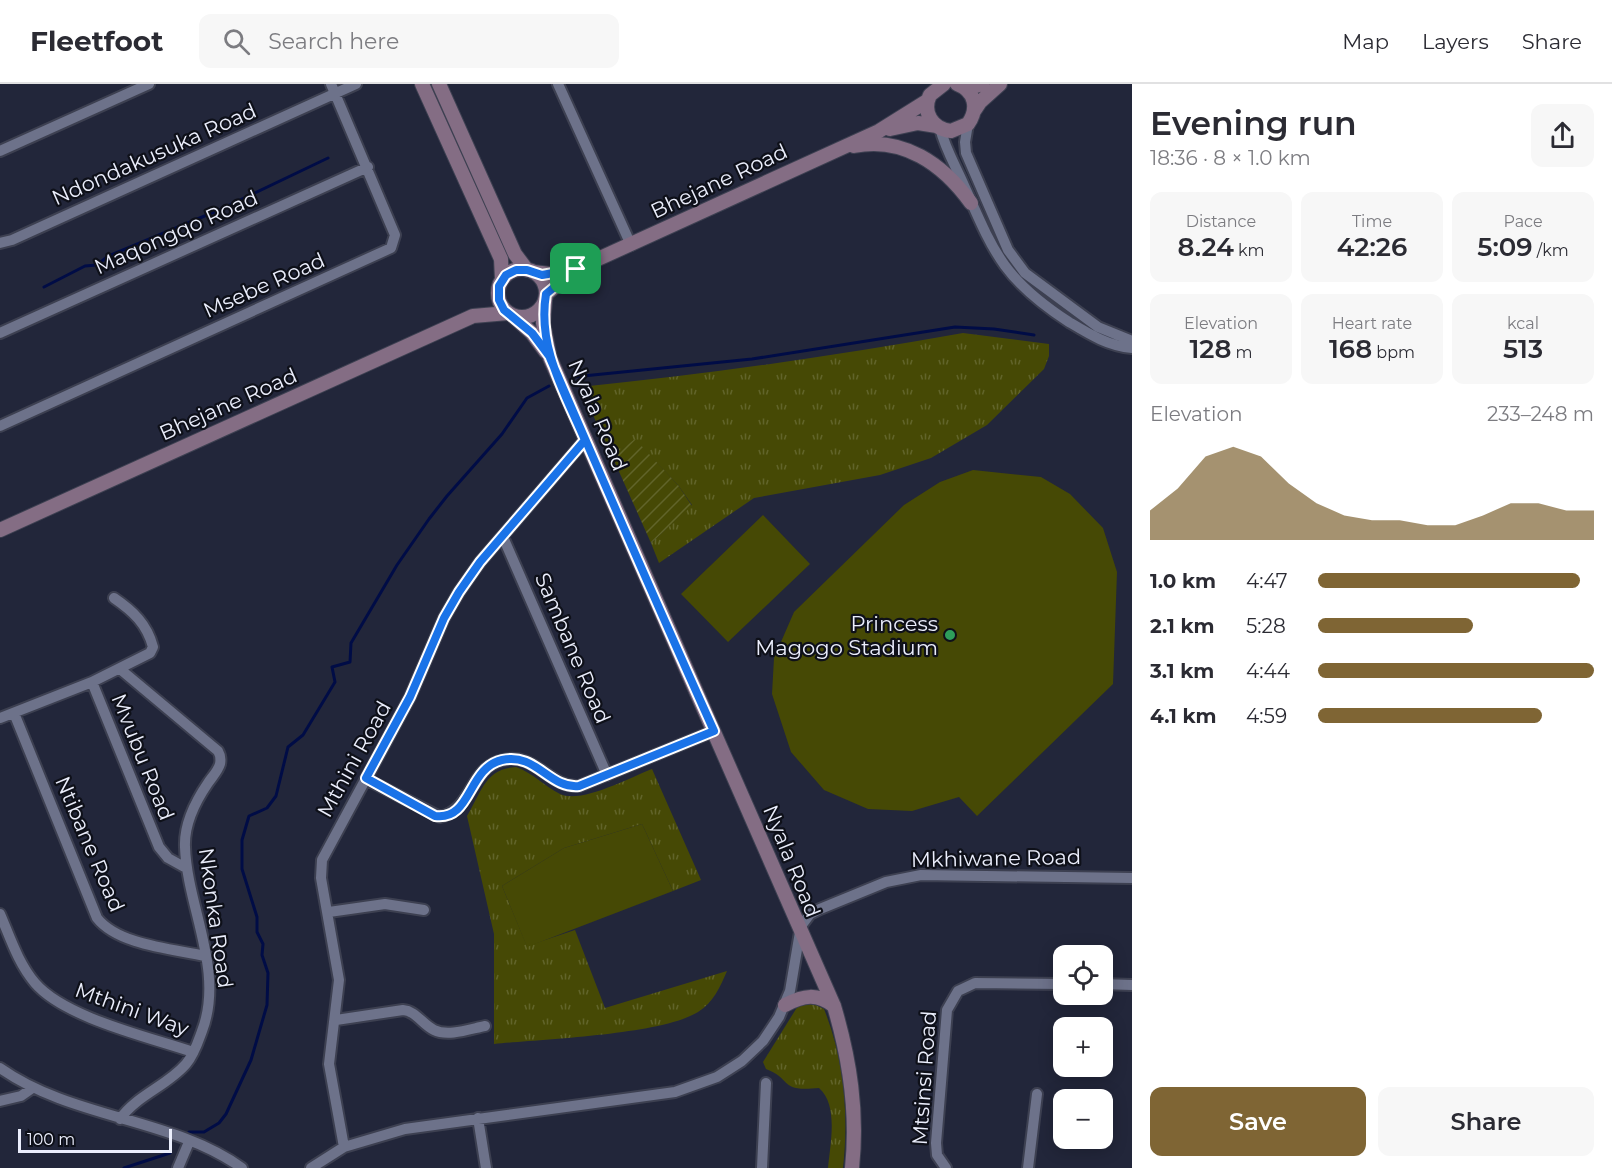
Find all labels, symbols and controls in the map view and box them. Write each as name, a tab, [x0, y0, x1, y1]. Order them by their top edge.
search box	[199, 14, 619, 68]
text: Fleetfoot	[30, 24, 163, 58]
icon: search	[220, 25, 253, 58]
text: Search here	[268, 28, 399, 55]
text: Map	[1342, 29, 1389, 54]
text: Layers	[1422, 29, 1489, 54]
text: Share	[1522, 29, 1582, 54]
street label: Ndondakusuka Road	[48, 98, 260, 210]
text: Evening run	[1150, 103, 1357, 143]
button: share	[1531, 104, 1594, 167]
street label: Bhejane Road	[647, 138, 791, 224]
text: 18:36 · 8 × 1.0 km	[1150, 146, 1311, 170]
street label: Maqongqo Road	[90, 185, 262, 279]
text: Distance	[1186, 212, 1256, 231]
text: Time	[1352, 212, 1392, 231]
text: Pace	[1503, 212, 1543, 231]
text: 8.24	[1178, 231, 1234, 263]
text: 42:26	[1337, 231, 1407, 263]
text: 5:09	[1477, 231, 1533, 263]
text: km	[1234, 241, 1264, 260]
text: /km	[1533, 241, 1569, 260]
pin	[550, 243, 601, 294]
street label: Msebe Road	[199, 247, 329, 323]
icon: arrive	[559, 252, 592, 285]
text: Elevation	[1184, 314, 1258, 333]
text: Heart rate	[1332, 314, 1412, 333]
text: kcal	[1507, 314, 1539, 333]
text: 128	[1189, 333, 1231, 365]
text: 168	[1329, 333, 1372, 365]
text: 513	[1503, 333, 1543, 365]
text: m	[1231, 343, 1253, 362]
text: bpm	[1372, 343, 1415, 362]
street label: Nyala Road	[563, 355, 633, 475]
street label: Bhejane Road	[155, 362, 301, 446]
text: Elevation	[1150, 402, 1242, 426]
text: 233–248 m	[1487, 402, 1594, 426]
street label: Sambane Road	[530, 569, 616, 727]
text: 1.0 km	[1150, 569, 1216, 593]
text: 4:47	[1246, 569, 1288, 593]
place label: Princess Magogo Stadium	[755, 611, 938, 660]
text: 2.1 km	[1150, 614, 1214, 638]
text: 5:28	[1246, 614, 1286, 638]
marker: Princess Magogo Stadium	[943, 628, 957, 642]
text: 3.1 km	[1150, 659, 1214, 683]
text: 4:44	[1246, 659, 1290, 683]
street label: Mvubu Road	[106, 690, 180, 824]
street label: Mthini Road	[312, 697, 396, 821]
text: 4.1 km	[1150, 704, 1217, 728]
text: 4:59	[1246, 704, 1287, 728]
street label: Ntibane Road	[50, 772, 130, 916]
street label: Nyala Road	[758, 801, 826, 921]
street label: Mkhiwane Road	[911, 844, 1081, 872]
street label: Nkonka Road	[194, 846, 238, 990]
map controls	[1053, 945, 1113, 1149]
button: locate	[1053, 945, 1113, 1005]
street label: Mthini Way	[72, 977, 193, 1041]
street label: Mtsinsi Road	[907, 1010, 941, 1146]
button: +	[1053, 1017, 1113, 1077]
button: Save	[1150, 1087, 1366, 1156]
button: Share	[1378, 1087, 1594, 1156]
button: −	[1053, 1089, 1113, 1149]
scale bar	[18, 1126, 172, 1154]
text: 100 m	[27, 1130, 75, 1149]

